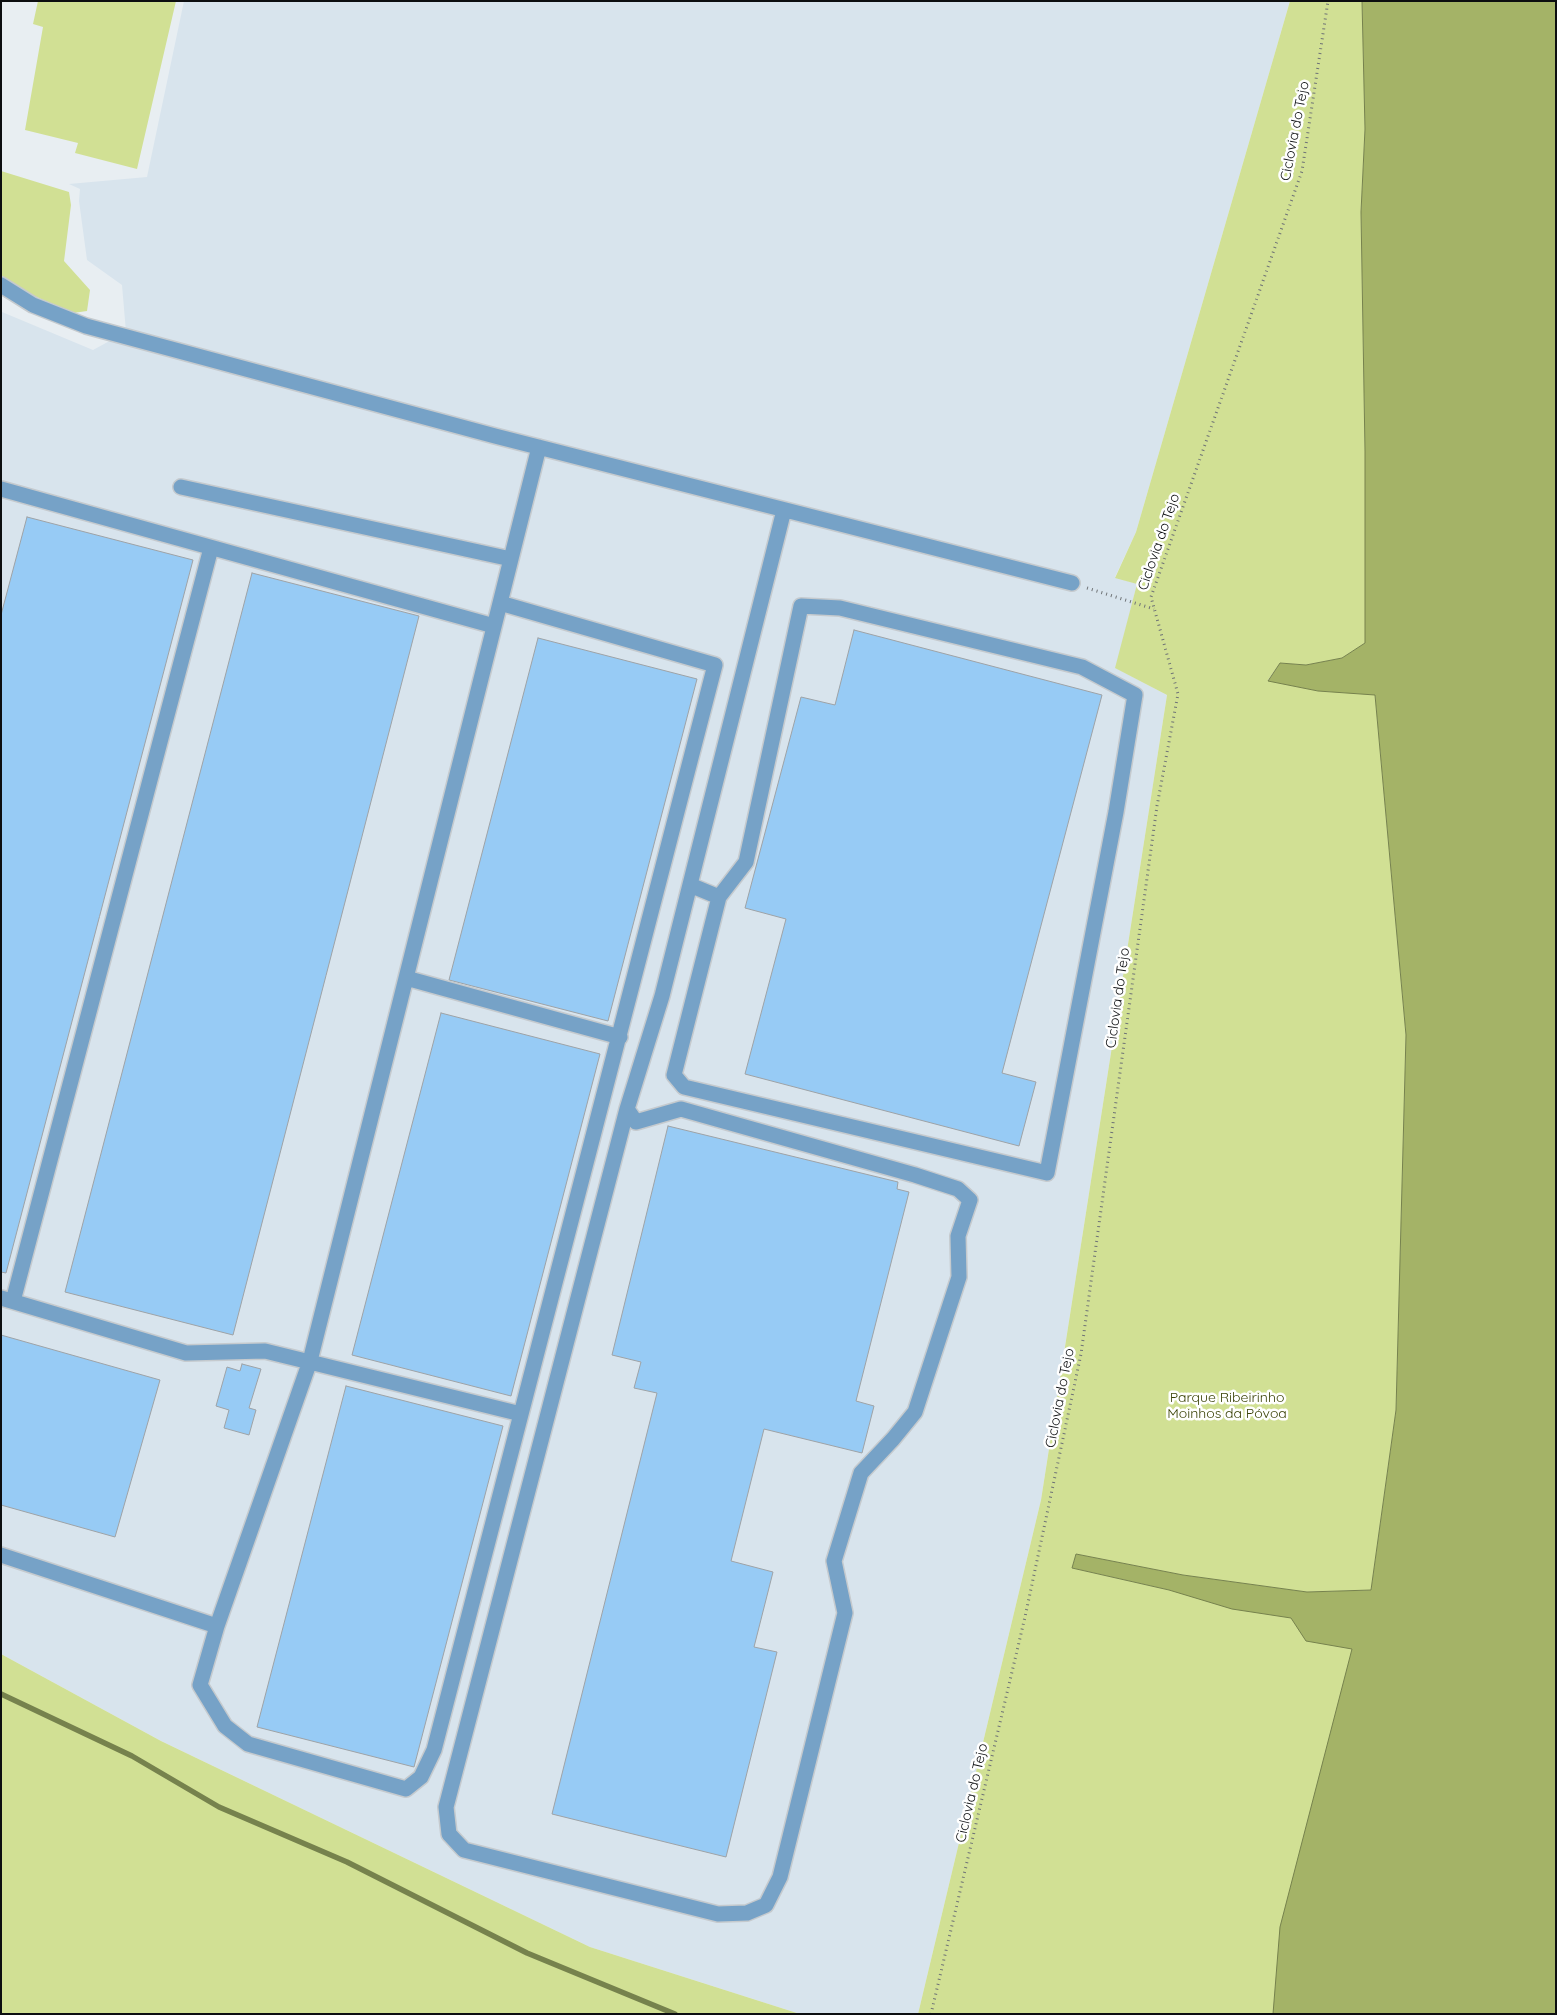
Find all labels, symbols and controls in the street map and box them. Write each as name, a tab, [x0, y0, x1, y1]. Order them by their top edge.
street label: Ciclovia do Tejo	[1277, 80, 1313, 182]
street label: Ciclovia do Tejo	[1135, 491, 1183, 593]
street label: Ciclovia do Tejo	[1103, 947, 1133, 1049]
street label: Ciclovia do Tejo	[1042, 1347, 1078, 1449]
park label: Parque Ribeirinho Moinhos da Póvoa	[1167, 1390, 1287, 1422]
street label: Ciclovia do Tejo	[952, 1742, 992, 1844]

